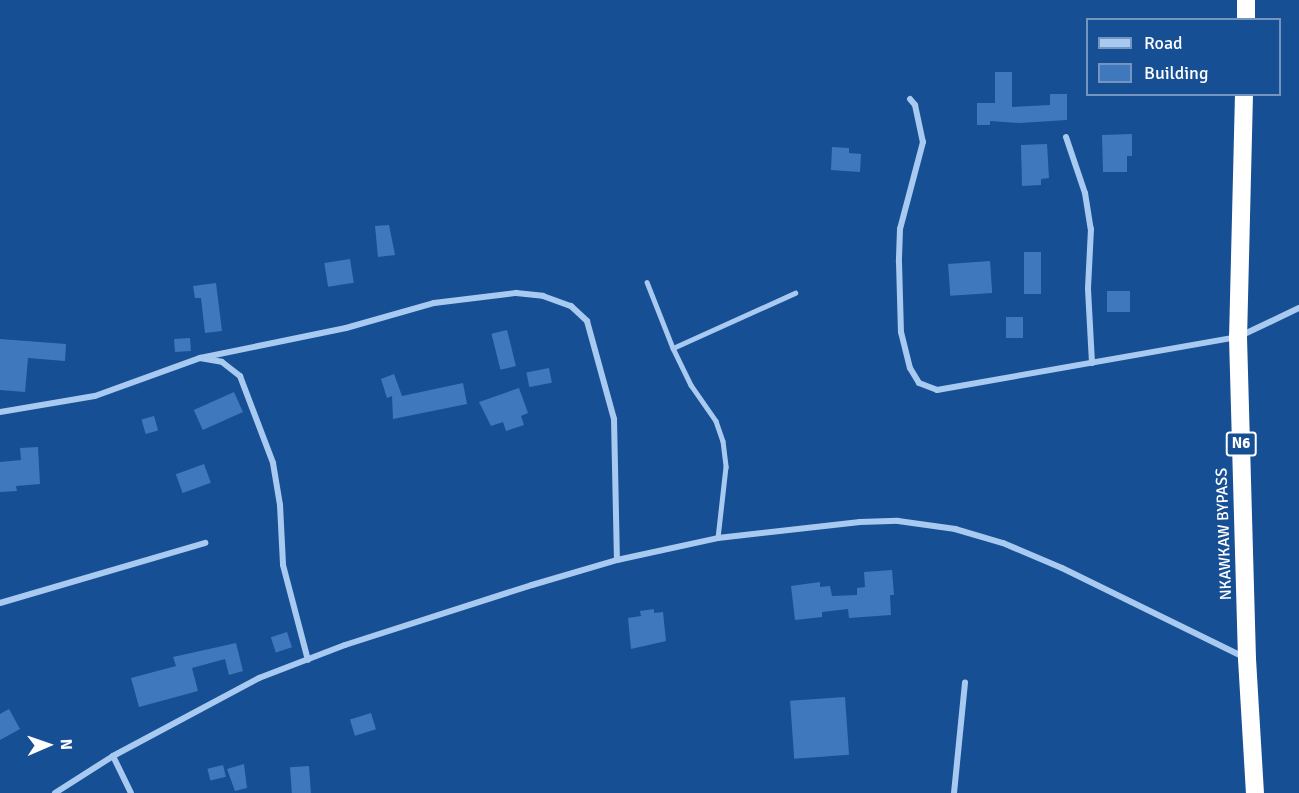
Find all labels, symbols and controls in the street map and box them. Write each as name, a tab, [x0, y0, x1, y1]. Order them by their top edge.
legend	[1086, 18, 1281, 96]
text: Road	[1144, 32, 1183, 54]
text: Building	[1144, 62, 1208, 84]
road number: N6	[1224, 432, 1258, 456]
street label: NKAWKAW BYPASS	[1212, 468, 1236, 600]
north arrow	[18, 715, 78, 775]
text: N	[56, 738, 76, 750]

